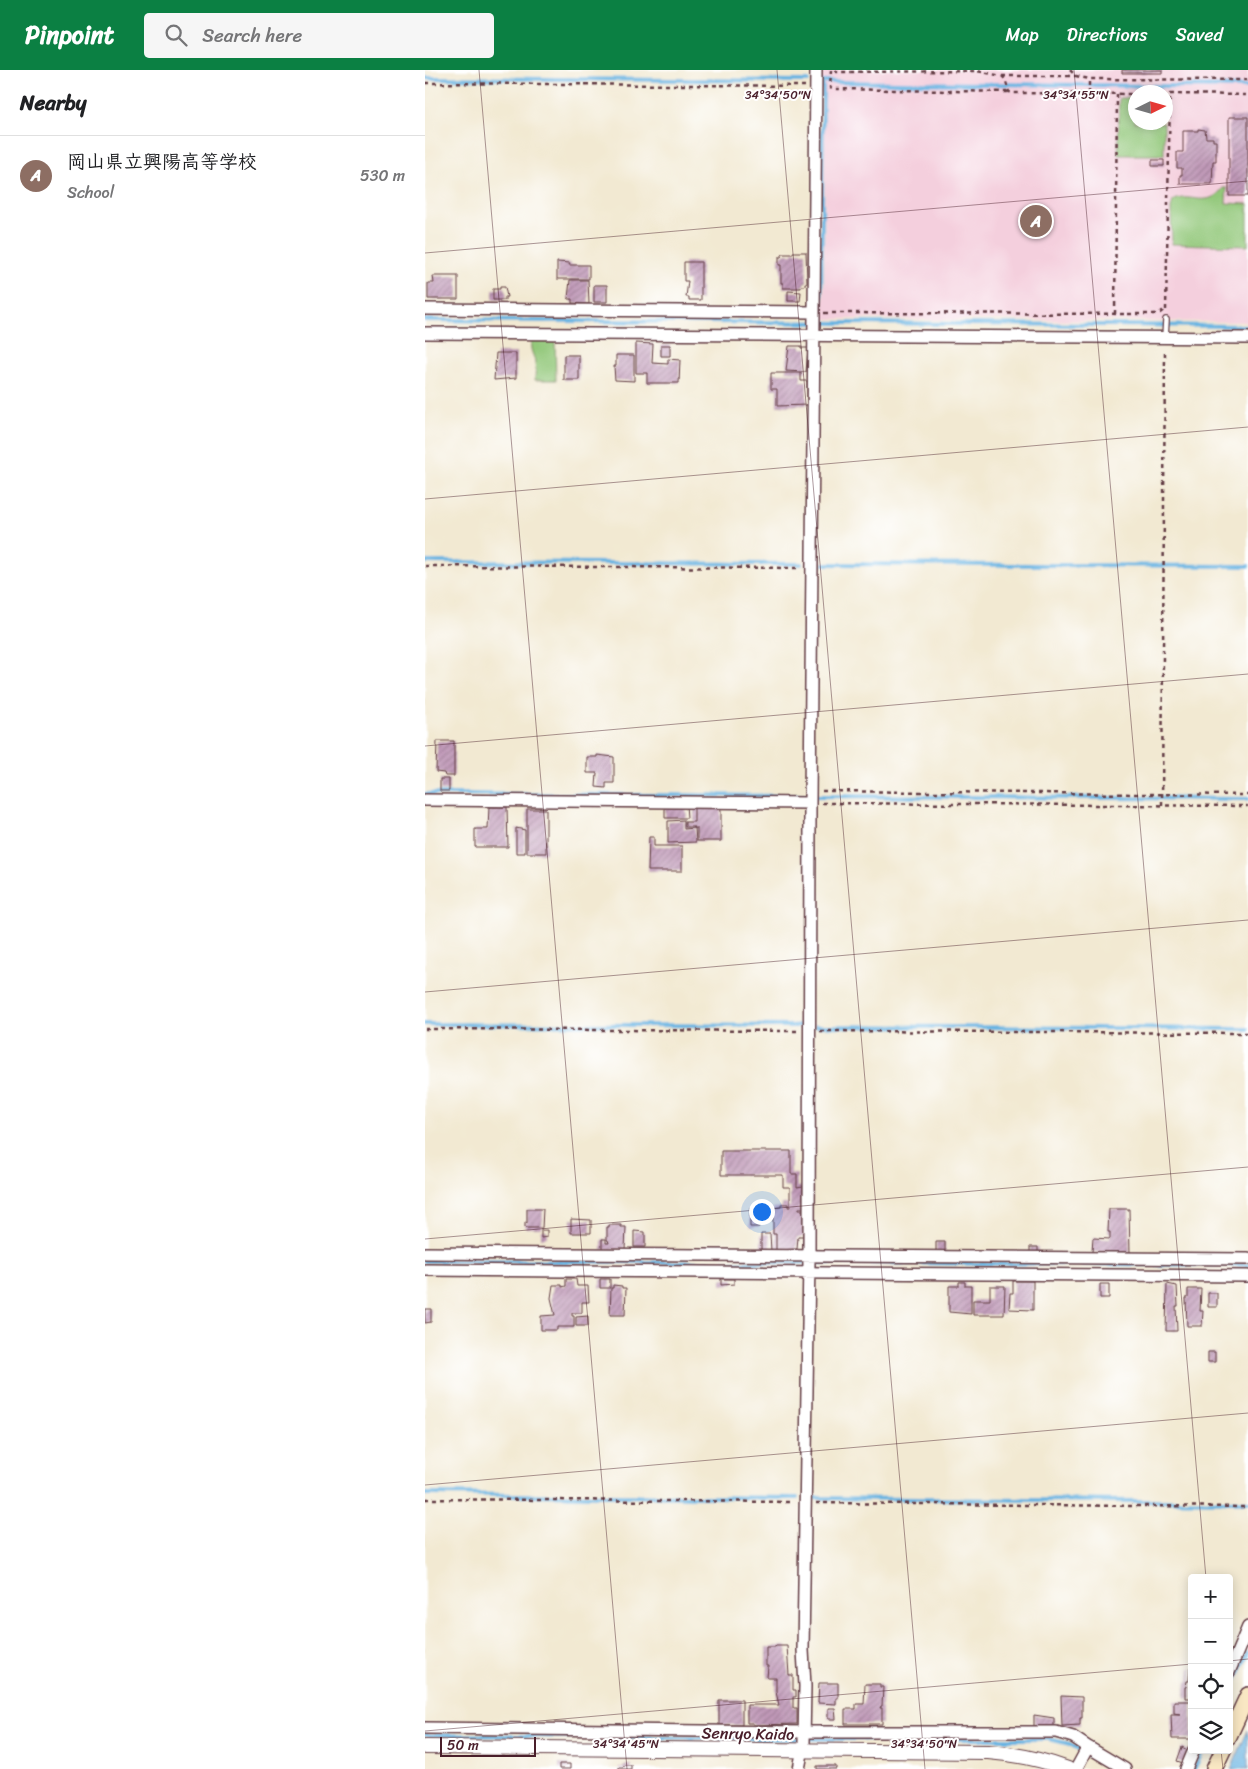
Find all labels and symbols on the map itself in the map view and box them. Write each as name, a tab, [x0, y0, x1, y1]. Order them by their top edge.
text: 34°34'50"N	[745, 84, 812, 106]
text: 34°34'55"N	[1043, 84, 1110, 106]
north arrow	[1128, 85, 1173, 130]
pin: A	[1020, 202, 1052, 240]
your location	[749, 1199, 775, 1225]
street label: Senryo Kaido	[701, 1718, 795, 1749]
text: 34°34'45"N	[593, 1733, 660, 1755]
text: 34°34'50"N	[891, 1733, 958, 1755]
scale bar	[440, 1734, 536, 1757]

